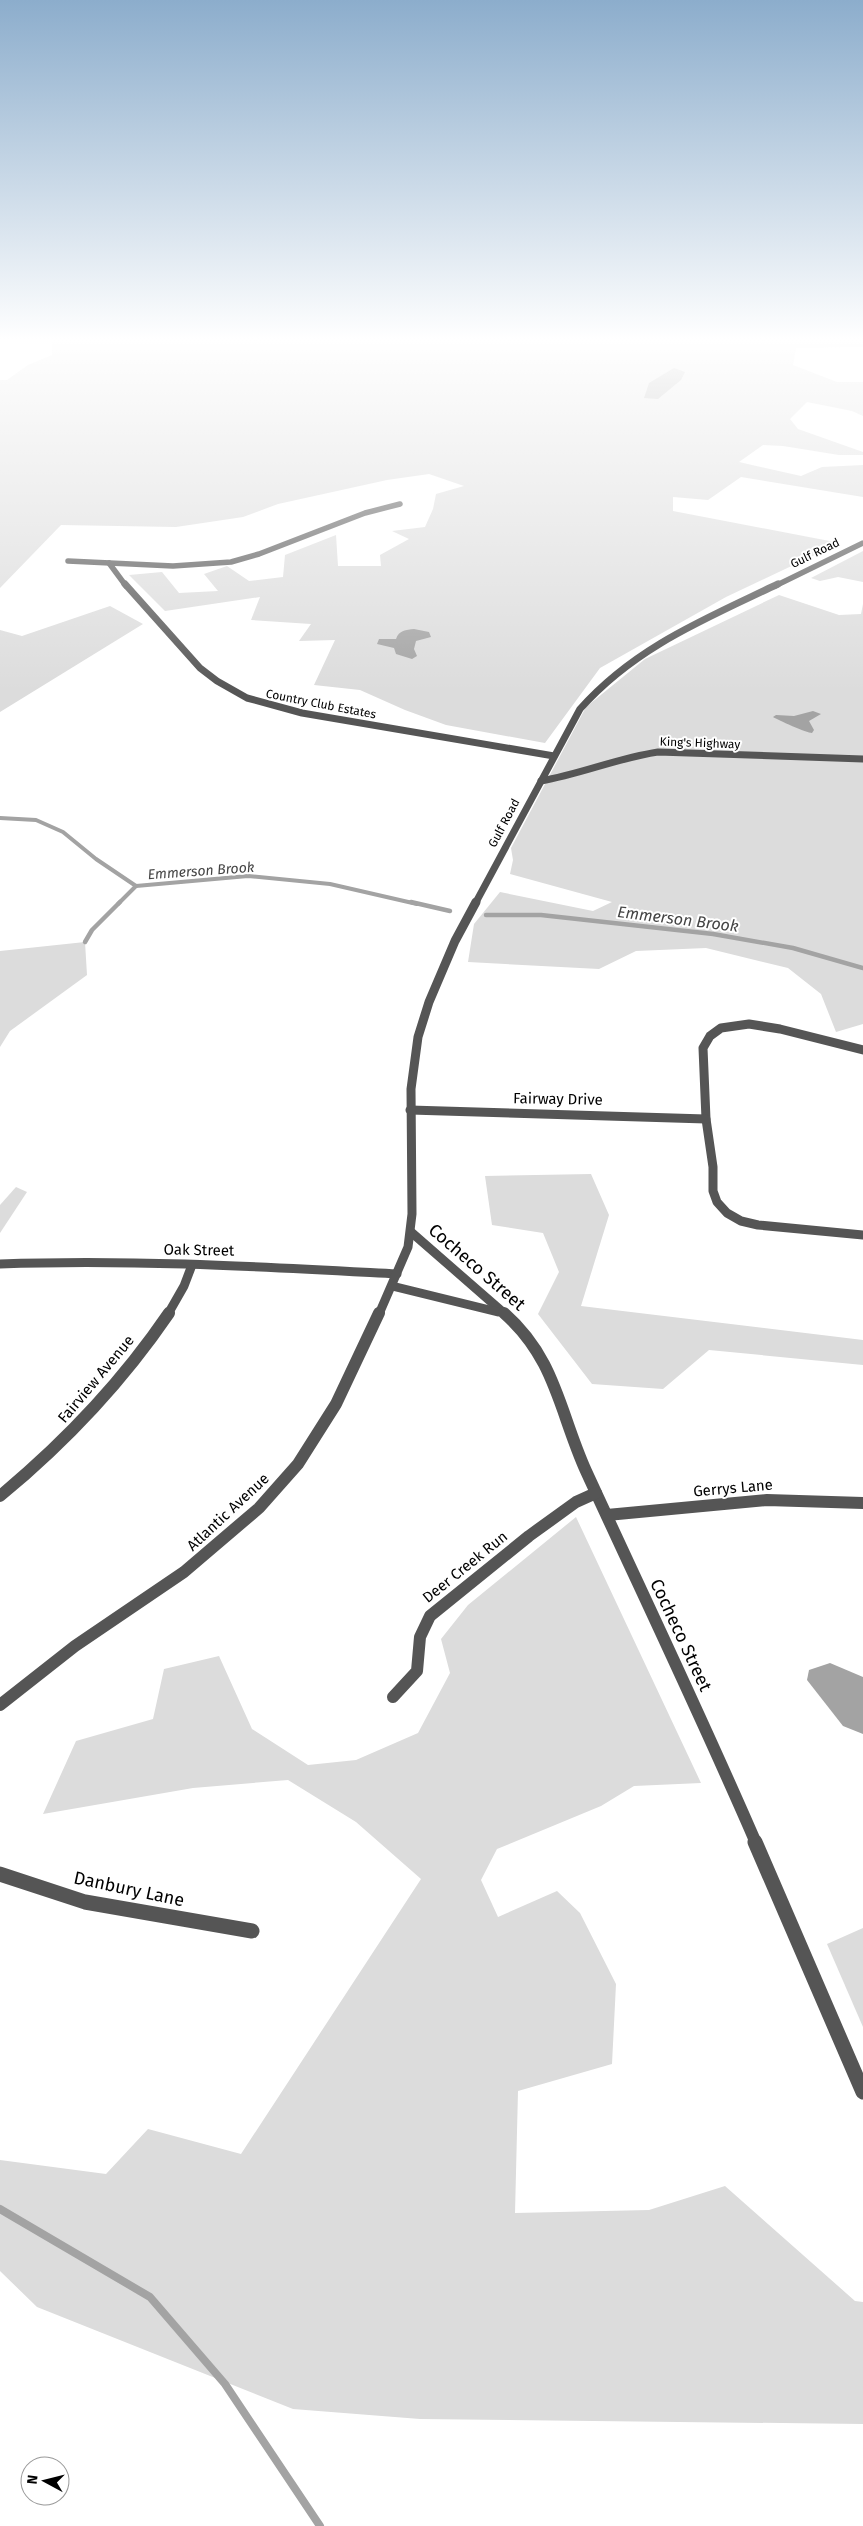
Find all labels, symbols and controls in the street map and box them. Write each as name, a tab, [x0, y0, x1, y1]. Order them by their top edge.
street label: Gulf Road	[788, 535, 842, 571]
street label: Country Club Estates	[265, 686, 378, 722]
street label: King's Highway	[660, 735, 741, 751]
street label: Gulf Road	[485, 796, 523, 850]
water label: Emmerson Brook	[147, 859, 255, 883]
water label: Emmerson Brook	[616, 902, 740, 936]
street label: Fairway Drive	[513, 1089, 603, 1109]
street label: Cocheco Street	[424, 1219, 530, 1316]
street label: Oak Street	[163, 1240, 235, 1260]
street label: Fairview Avenue	[54, 1331, 138, 1427]
street label: Atlantic Avenue	[183, 1469, 273, 1555]
street label: Gerrys Lane	[692, 1476, 774, 1500]
street label: Deer Creek Run	[419, 1527, 511, 1607]
street label: Cocheco Street	[645, 1575, 717, 1695]
street label: Danbury Lane	[72, 1867, 186, 1911]
north arrow	[20, 2456, 70, 2506]
text: N	[24, 2474, 42, 2485]

